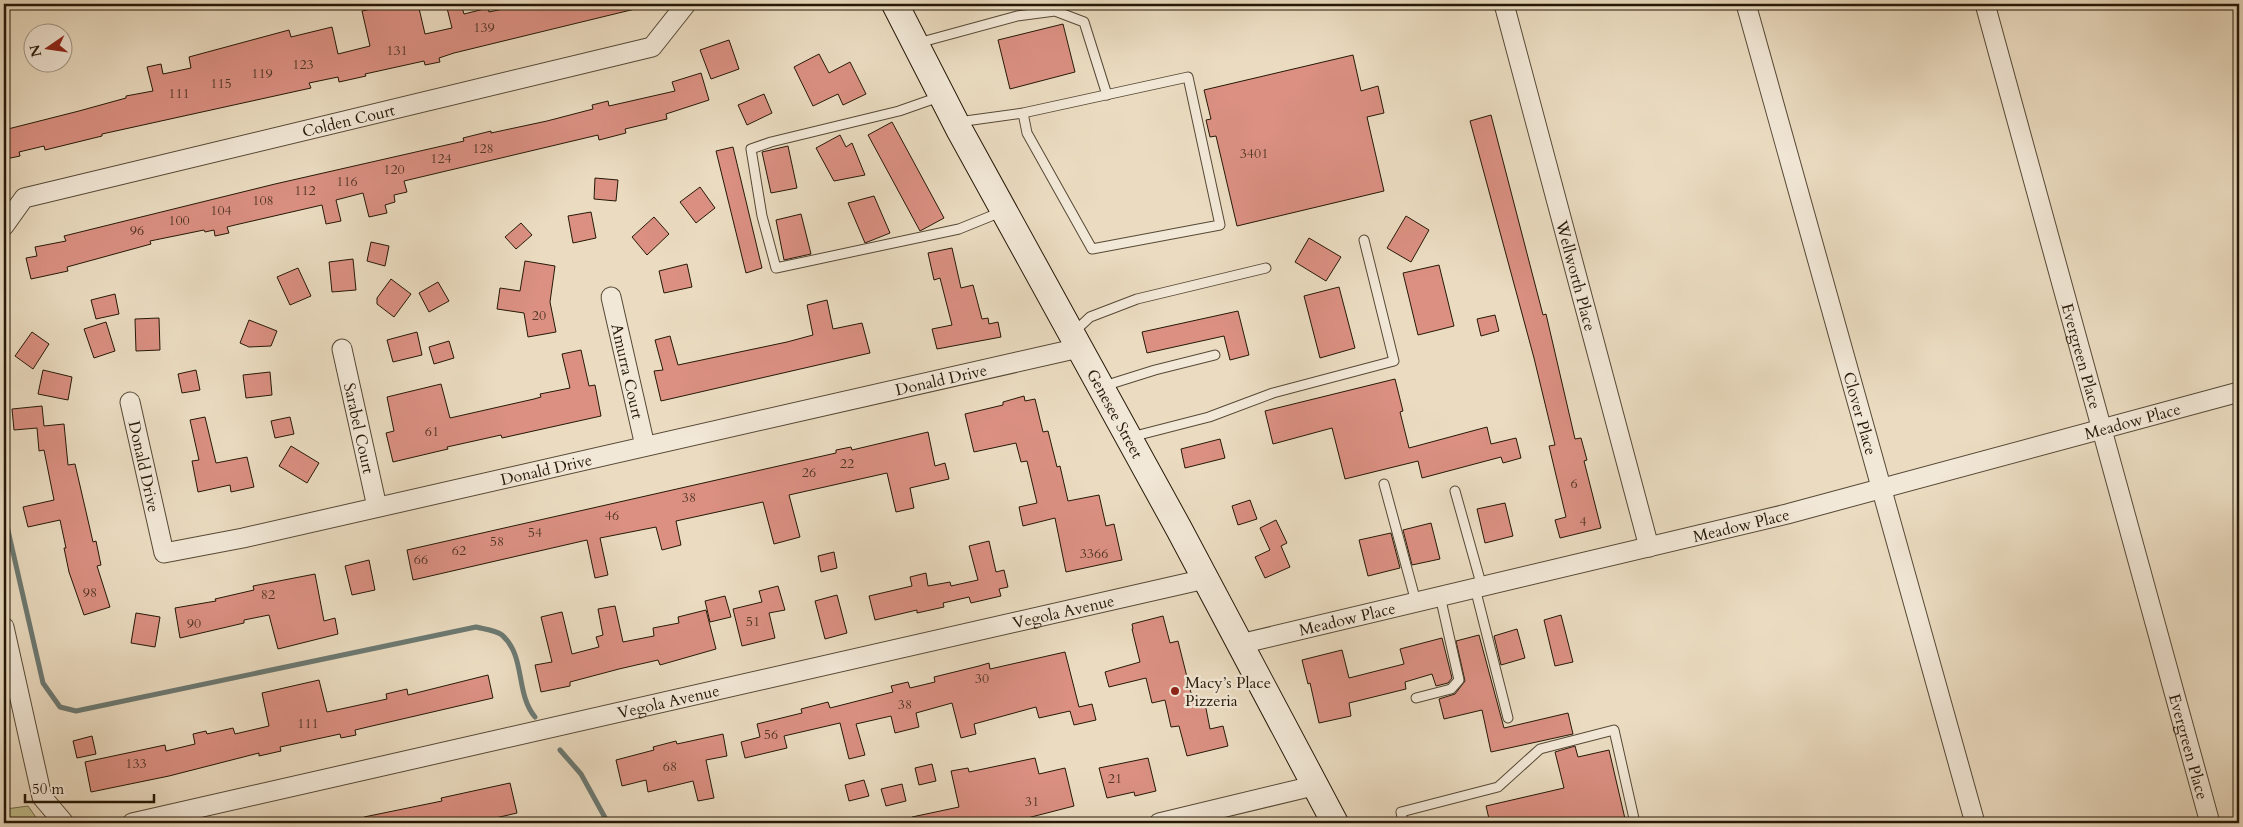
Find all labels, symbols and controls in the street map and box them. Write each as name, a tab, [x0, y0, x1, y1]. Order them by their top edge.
house number: 139	[473, 18, 495, 37]
north arrow	[22, 22, 72, 72]
house number: 131	[386, 41, 408, 60]
text: N	[25, 43, 46, 59]
house number: 123	[292, 55, 314, 74]
house number: 119	[251, 64, 273, 83]
house number: 115	[210, 74, 232, 93]
house number: 111	[168, 84, 190, 103]
street label: Colden Court	[300, 99, 397, 143]
house number: 128	[472, 139, 494, 158]
house number: 3401	[1240, 144, 1268, 163]
house number: 124	[430, 149, 452, 168]
house number: 120	[383, 160, 405, 179]
house number: 116	[336, 172, 358, 191]
house number: 112	[294, 181, 316, 200]
house number: 108	[252, 191, 274, 210]
house number: 104	[210, 201, 232, 220]
house number: 100	[168, 211, 190, 230]
street label: Wellworth Place	[1550, 217, 1601, 333]
house number: 96	[130, 221, 144, 240]
street label: Evergreen Place	[2056, 301, 2106, 412]
house number: 20	[532, 306, 546, 325]
street label: Amurra Court	[605, 321, 648, 421]
street label: Donald Drive	[893, 359, 989, 401]
street label: Genesee Street	[1081, 365, 1148, 463]
street label: Clover Place	[1837, 369, 1882, 458]
street label: Sarabel Court	[338, 381, 379, 476]
street label: Meadow Place	[2082, 398, 2183, 445]
street label: Donald Drive	[123, 419, 164, 515]
house number: 61	[425, 422, 439, 441]
street label: Donald Drive	[498, 449, 594, 491]
house number: 22	[840, 454, 854, 473]
house number: 26	[802, 463, 816, 482]
house number: 6	[1570, 474, 1578, 493]
house number: 38	[682, 488, 696, 507]
street label: Meadow Place	[1691, 504, 1792, 548]
house number: 46	[605, 506, 619, 525]
house number: 4	[1579, 512, 1587, 531]
house number: 54	[528, 523, 542, 542]
house number: 58	[490, 532, 504, 551]
house number: 62	[452, 541, 466, 560]
house number: 3366	[1080, 544, 1108, 563]
house number: 66	[414, 550, 428, 569]
house number: 98	[83, 583, 97, 602]
house number: 82	[261, 585, 275, 604]
street label: Vegola Avenue	[1010, 590, 1117, 634]
street label: Meadow Place	[1297, 597, 1398, 642]
house number: 51	[746, 612, 760, 631]
house number: 90	[187, 614, 201, 633]
house number: 30	[975, 669, 989, 688]
place label: Macy’s Place Pizzeria	[1185, 672, 1271, 712]
street label: Vegola Avenue	[615, 680, 722, 724]
marker: Macy’s Place Pizzeria	[1169, 685, 1181, 697]
street label: Evergreen Place	[2163, 691, 2213, 802]
house number: 38	[898, 695, 912, 714]
house number: 111	[297, 714, 319, 733]
house number: 56	[764, 725, 778, 744]
house number: 133	[125, 754, 147, 773]
house number: 68	[663, 757, 677, 776]
house number: 21	[1108, 769, 1122, 788]
scale bar	[25, 772, 154, 804]
text: 50 m	[32, 779, 64, 799]
house number: 31	[1025, 792, 1039, 811]

